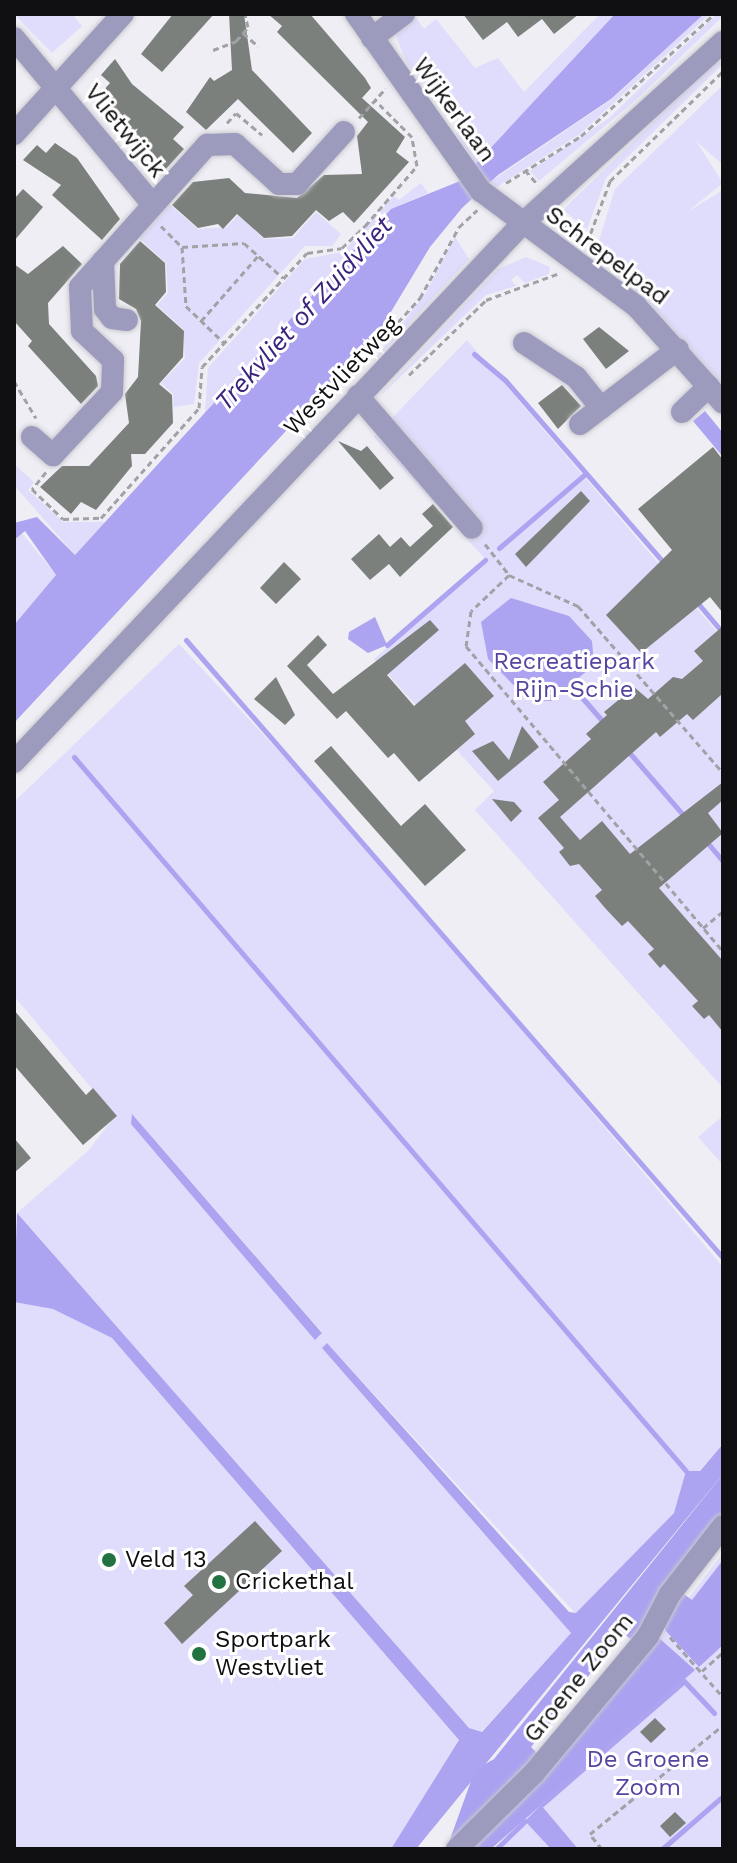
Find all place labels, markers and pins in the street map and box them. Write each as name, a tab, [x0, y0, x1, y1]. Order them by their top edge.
place label: Veld 13	[125, 1546, 207, 1574]
marker: Veld 13	[100, 1551, 118, 1569]
place label: Crickethal	[235, 1568, 354, 1596]
marker: Crickethal	[210, 1573, 228, 1591]
place label: Sportpark Westvliet	[215, 1626, 331, 1682]
marker: Sportpark Westvliet	[190, 1645, 208, 1663]

